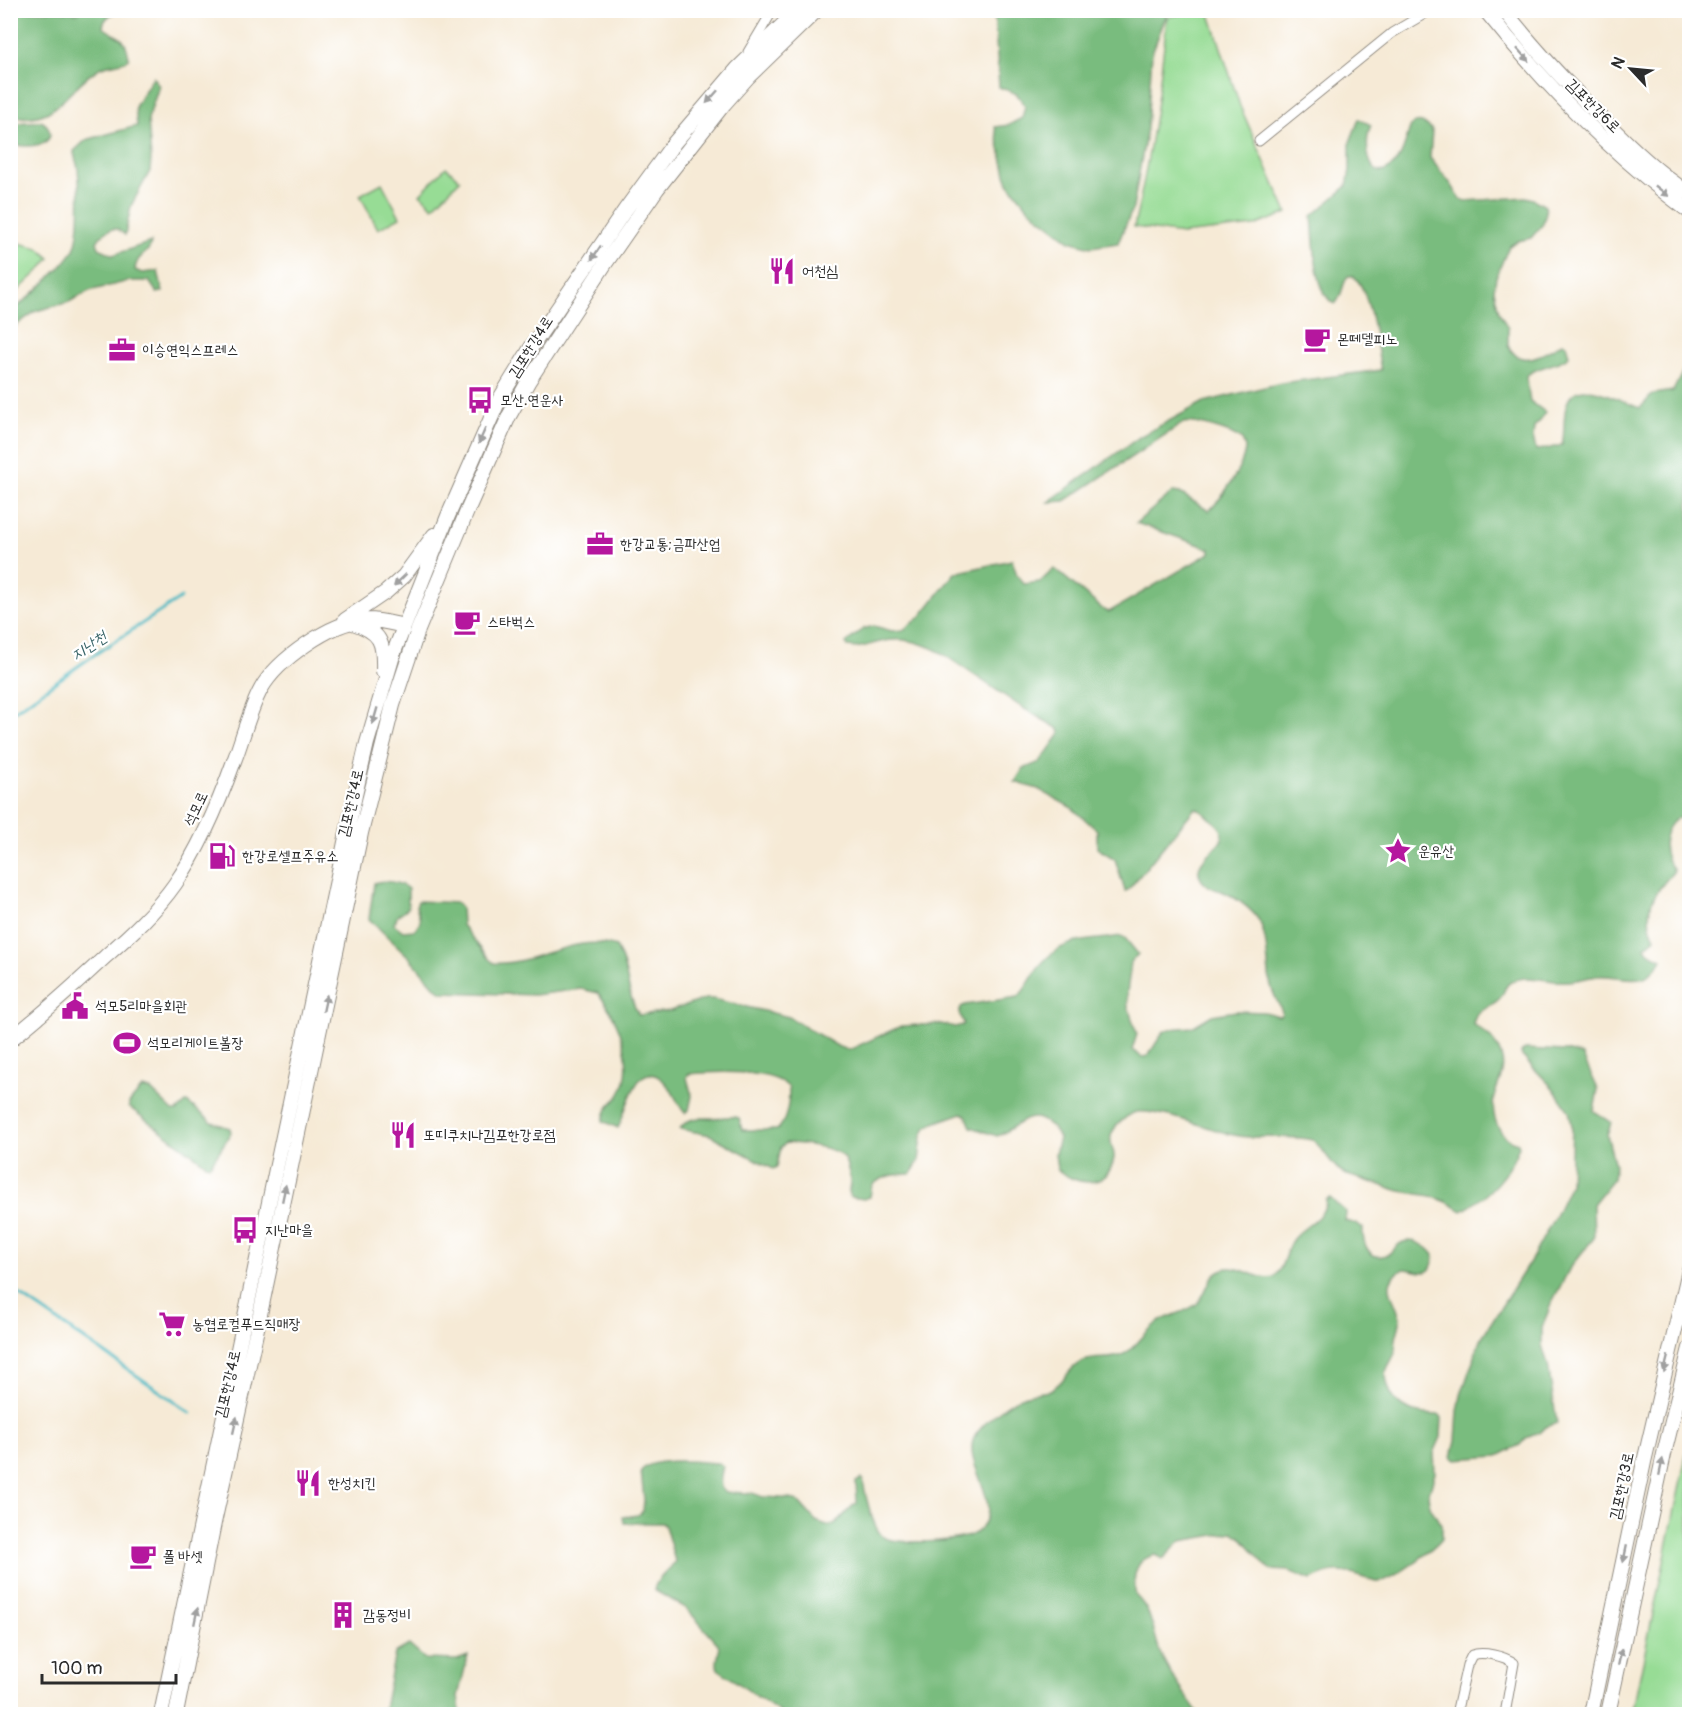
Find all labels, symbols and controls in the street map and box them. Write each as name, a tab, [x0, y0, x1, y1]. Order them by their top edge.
north arrow	[1601, 39, 1661, 99]
one-way arrow	[1516, 48, 1530, 63]
text: N	[1607, 53, 1630, 72]
street label: 김포한강6로	[1562, 75, 1624, 137]
one-way arrow	[706, 89, 719, 104]
one-way arrow	[1655, 185, 1670, 197]
one-way arrow	[591, 245, 602, 261]
restaurant icon: 어천심	[767, 256, 797, 286]
place label: 어천심	[802, 262, 838, 281]
street label: 김포한강4로	[505, 313, 557, 381]
cafe icon: 몬떼델피노	[1302, 324, 1332, 354]
place label: 몬떼델피노	[1337, 330, 1397, 349]
office icon: 이승연익스프레스	[107, 335, 137, 365]
place label: 이승연익스프레스	[142, 341, 239, 360]
bus stop icon: 모산.연운사	[465, 385, 495, 415]
place label: 모산.연운사	[500, 391, 564, 410]
one-way arrow	[477, 428, 487, 446]
office icon: 한강교통;금파산업	[585, 529, 615, 559]
place label: 한강교통;금파산업	[620, 535, 721, 554]
one-way arrow	[393, 572, 407, 586]
cafe icon: 스타벅스	[452, 607, 482, 637]
place label: 스타벅스	[487, 613, 535, 632]
water label: 지난천	[67, 626, 112, 665]
one-way arrow	[369, 707, 379, 725]
street label: 김포한강4로	[334, 767, 368, 839]
street label: 석모로	[180, 789, 212, 829]
place icon: 운유산	[1383, 836, 1413, 866]
fuel station icon: 한강로셀프주유소	[207, 841, 237, 871]
place label: 운유산	[1418, 842, 1454, 861]
place label: 한강로셀프주유소	[242, 847, 339, 866]
public building icon: 석모5리마을회관	[60, 991, 90, 1021]
one-way arrow	[321, 993, 331, 1012]
place label: 석모5리마을회관	[95, 997, 188, 1016]
sports icon: 석모리게이트볼장	[112, 1028, 142, 1058]
place label: 석모리게이트볼장	[147, 1034, 244, 1053]
restaurant icon: 또띠쿠치나김포한강로점	[388, 1120, 418, 1150]
place label: 또띠쿠치나김포한강로점	[423, 1126, 556, 1145]
one-way arrow	[280, 1184, 290, 1202]
bus stop icon: 지난마을	[230, 1215, 260, 1245]
place label: 지난마을	[265, 1221, 313, 1240]
supermarket icon: 농협로컬푸드직매장	[157, 1309, 187, 1339]
place label: 농협로컬푸드직매장	[192, 1315, 301, 1334]
street label: 김포한강4로	[211, 1348, 245, 1420]
one-way arrow	[1660, 1354, 1670, 1373]
one-way arrow	[231, 1415, 240, 1434]
street label: 김포한강3로	[1606, 1450, 1638, 1522]
one-way arrow	[1657, 1457, 1666, 1476]
restaurant icon: 한성치킨	[293, 1468, 323, 1498]
place label: 한성치킨	[328, 1474, 376, 1493]
cafe icon: 폴 바셋	[128, 1541, 158, 1571]
one-way arrow	[1619, 1545, 1629, 1563]
place label: 폴 바셋	[163, 1547, 202, 1566]
building icon: 감동정비	[328, 1600, 358, 1630]
place label: 감동정비	[363, 1606, 411, 1625]
one-way arrow	[192, 1607, 202, 1625]
scale bar	[42, 1647, 176, 1685]
one-way arrow	[1616, 1648, 1626, 1667]
text: 100 m	[51, 1657, 103, 1680]

